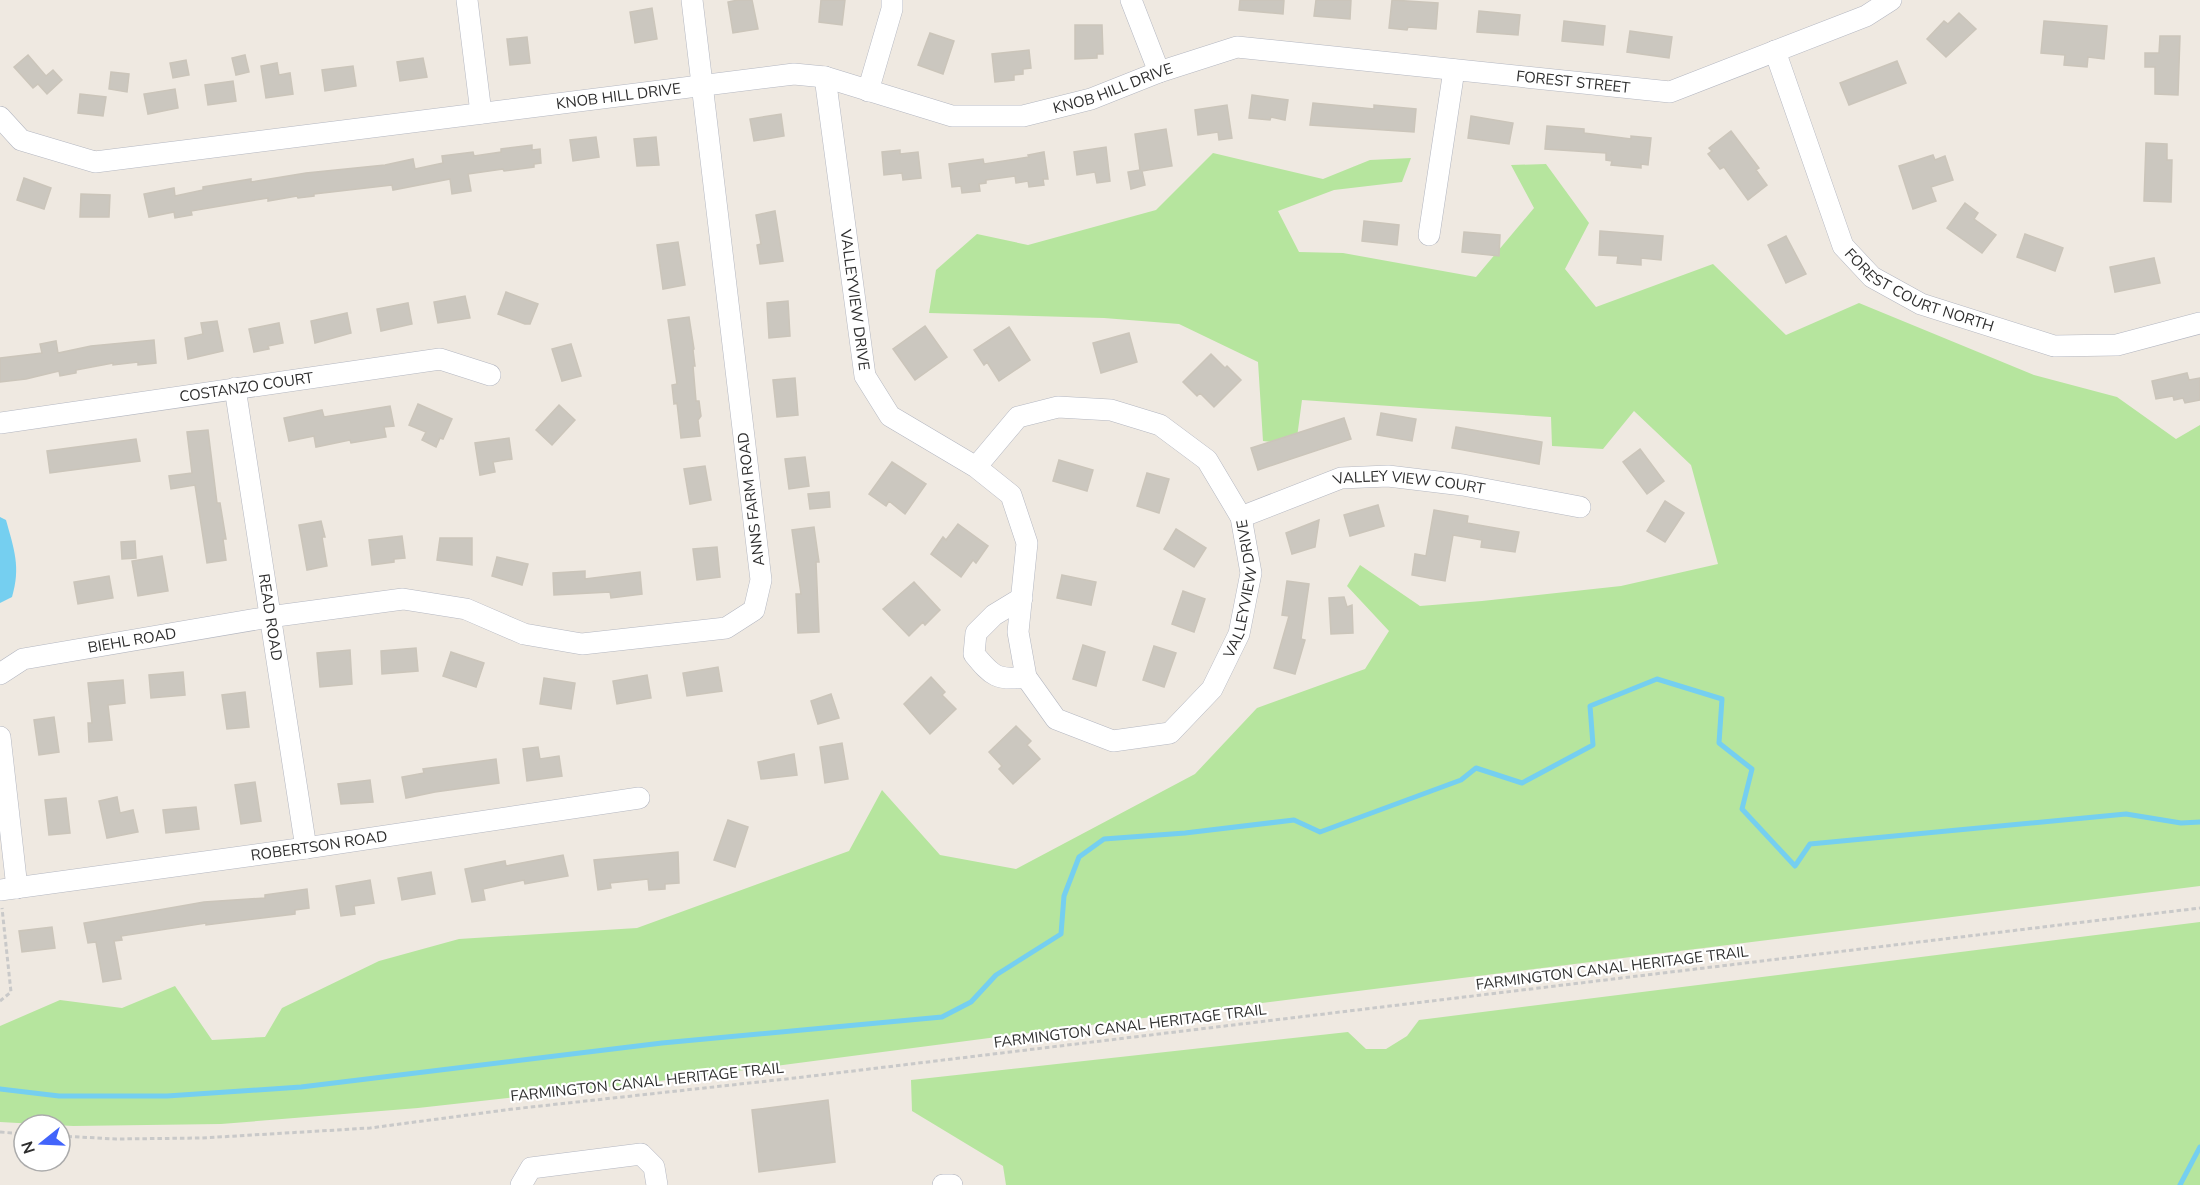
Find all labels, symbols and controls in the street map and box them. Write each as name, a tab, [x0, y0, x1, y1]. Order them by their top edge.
street label: KNOB HILL DRIVE	[1051, 58, 1175, 118]
street label: FOREST STREET	[1515, 66, 1631, 98]
street label: KNOB HILL DRIVE	[555, 78, 682, 114]
street label: VALLEYVIEW DRIVE	[835, 227, 874, 372]
street label: FOREST COURT NORTH	[1840, 244, 1996, 336]
street label: COSTANZO COURT	[178, 368, 315, 407]
street label: ANNS FARM ROAD	[733, 431, 769, 567]
street label: VALLEY VIEW COURT	[1329, 466, 1487, 499]
street label: VALLEYVIEW DRIVE	[1218, 518, 1262, 662]
street label: READ ROAD	[254, 572, 287, 662]
street label: BIEHL ROAD	[86, 623, 178, 658]
street label: ROBERTSON ROAD	[249, 826, 389, 865]
street label: FARMINGTON CANAL HERITAGE TRAIL	[1475, 941, 1749, 995]
street label: FARMINGTON CANAL HERITAGE TRAIL	[993, 999, 1267, 1053]
street label: FARMINGTON CANAL HERITAGE TRAIL	[509, 1058, 785, 1106]
north arrow	[12, 1113, 72, 1173]
text: N	[16, 1138, 41, 1156]

